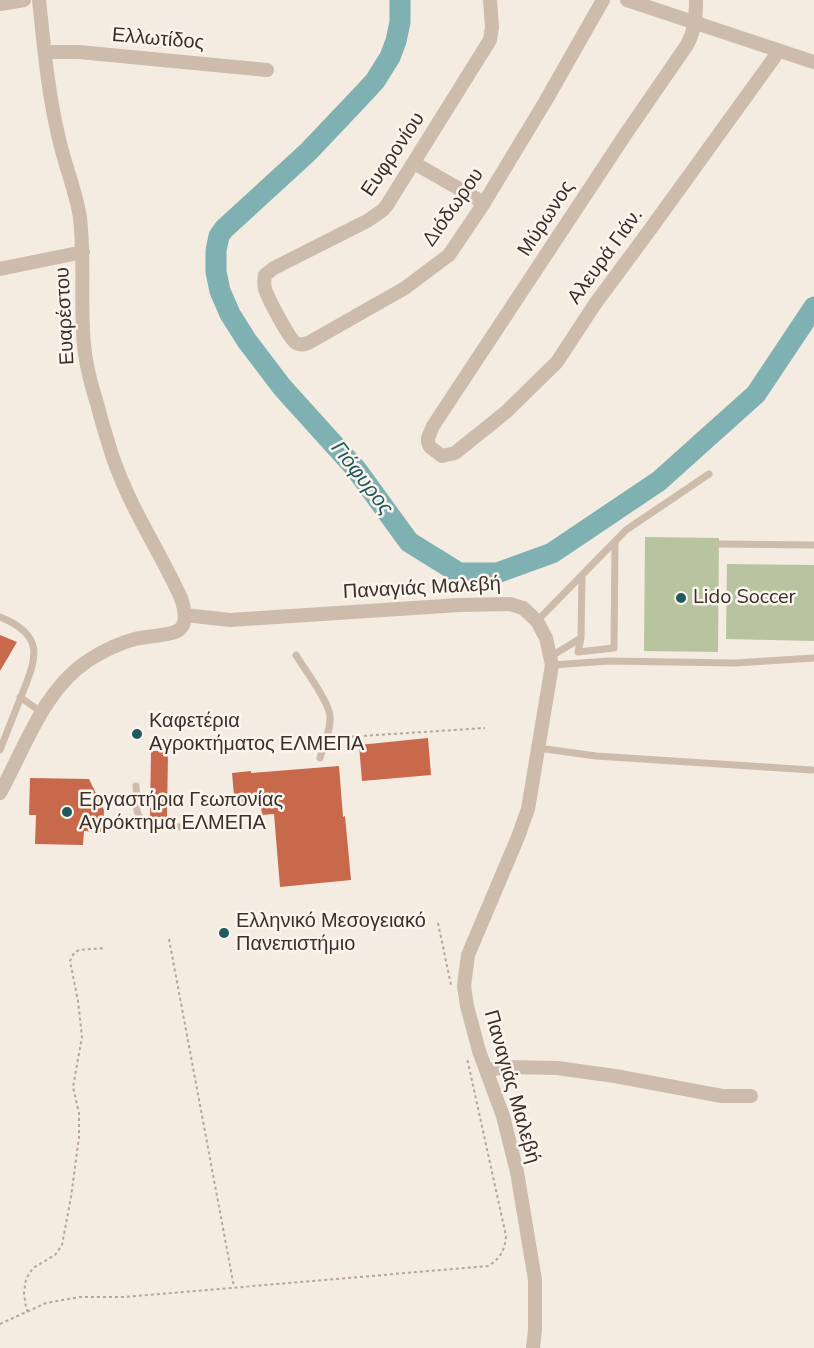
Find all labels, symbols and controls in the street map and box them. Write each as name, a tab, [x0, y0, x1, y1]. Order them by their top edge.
street label: Ελλωτίδος	[111, 24, 205, 56]
street label: Ευφρονίου	[357, 108, 431, 202]
street label: Διόδωρου	[418, 164, 490, 252]
street label: Μύρωνος	[514, 177, 580, 261]
street label: Αλευρά Γιάν.	[563, 205, 649, 309]
street label: Ευαρέστου	[51, 266, 81, 366]
water label: Γιόφυρος	[324, 437, 398, 521]
street label: Παναγιάς Μαλεβή	[342, 573, 502, 605]
place label: Lido Soccer	[693, 586, 796, 610]
marker: Lido Soccer	[674, 591, 688, 605]
place label: Καφετέρια Αγροκτήματος ΕΛΜΕΠΑ	[149, 710, 364, 757]
marker: Καφετέρια Αγροκτήματος ΕΛΜΕΠΑ	[130, 727, 144, 741]
place label: Εργαστήρια Γεωπονίας Αγρόκτημα ΕΛΜΕΠΑ	[79, 789, 283, 836]
marker: Εργαστήρια Γεωπονίας Αγρόκτημα ΕΛΜΕΠΑ	[60, 805, 74, 819]
place label: Ελληνικό Μεσογειακό Πανεπιστήμιο	[236, 910, 426, 957]
marker: Ελληνικό Μεσογειακό Πανεπιστήμιο	[217, 926, 231, 940]
street label: Παναγιάς Μαλεβή	[478, 1008, 544, 1166]

